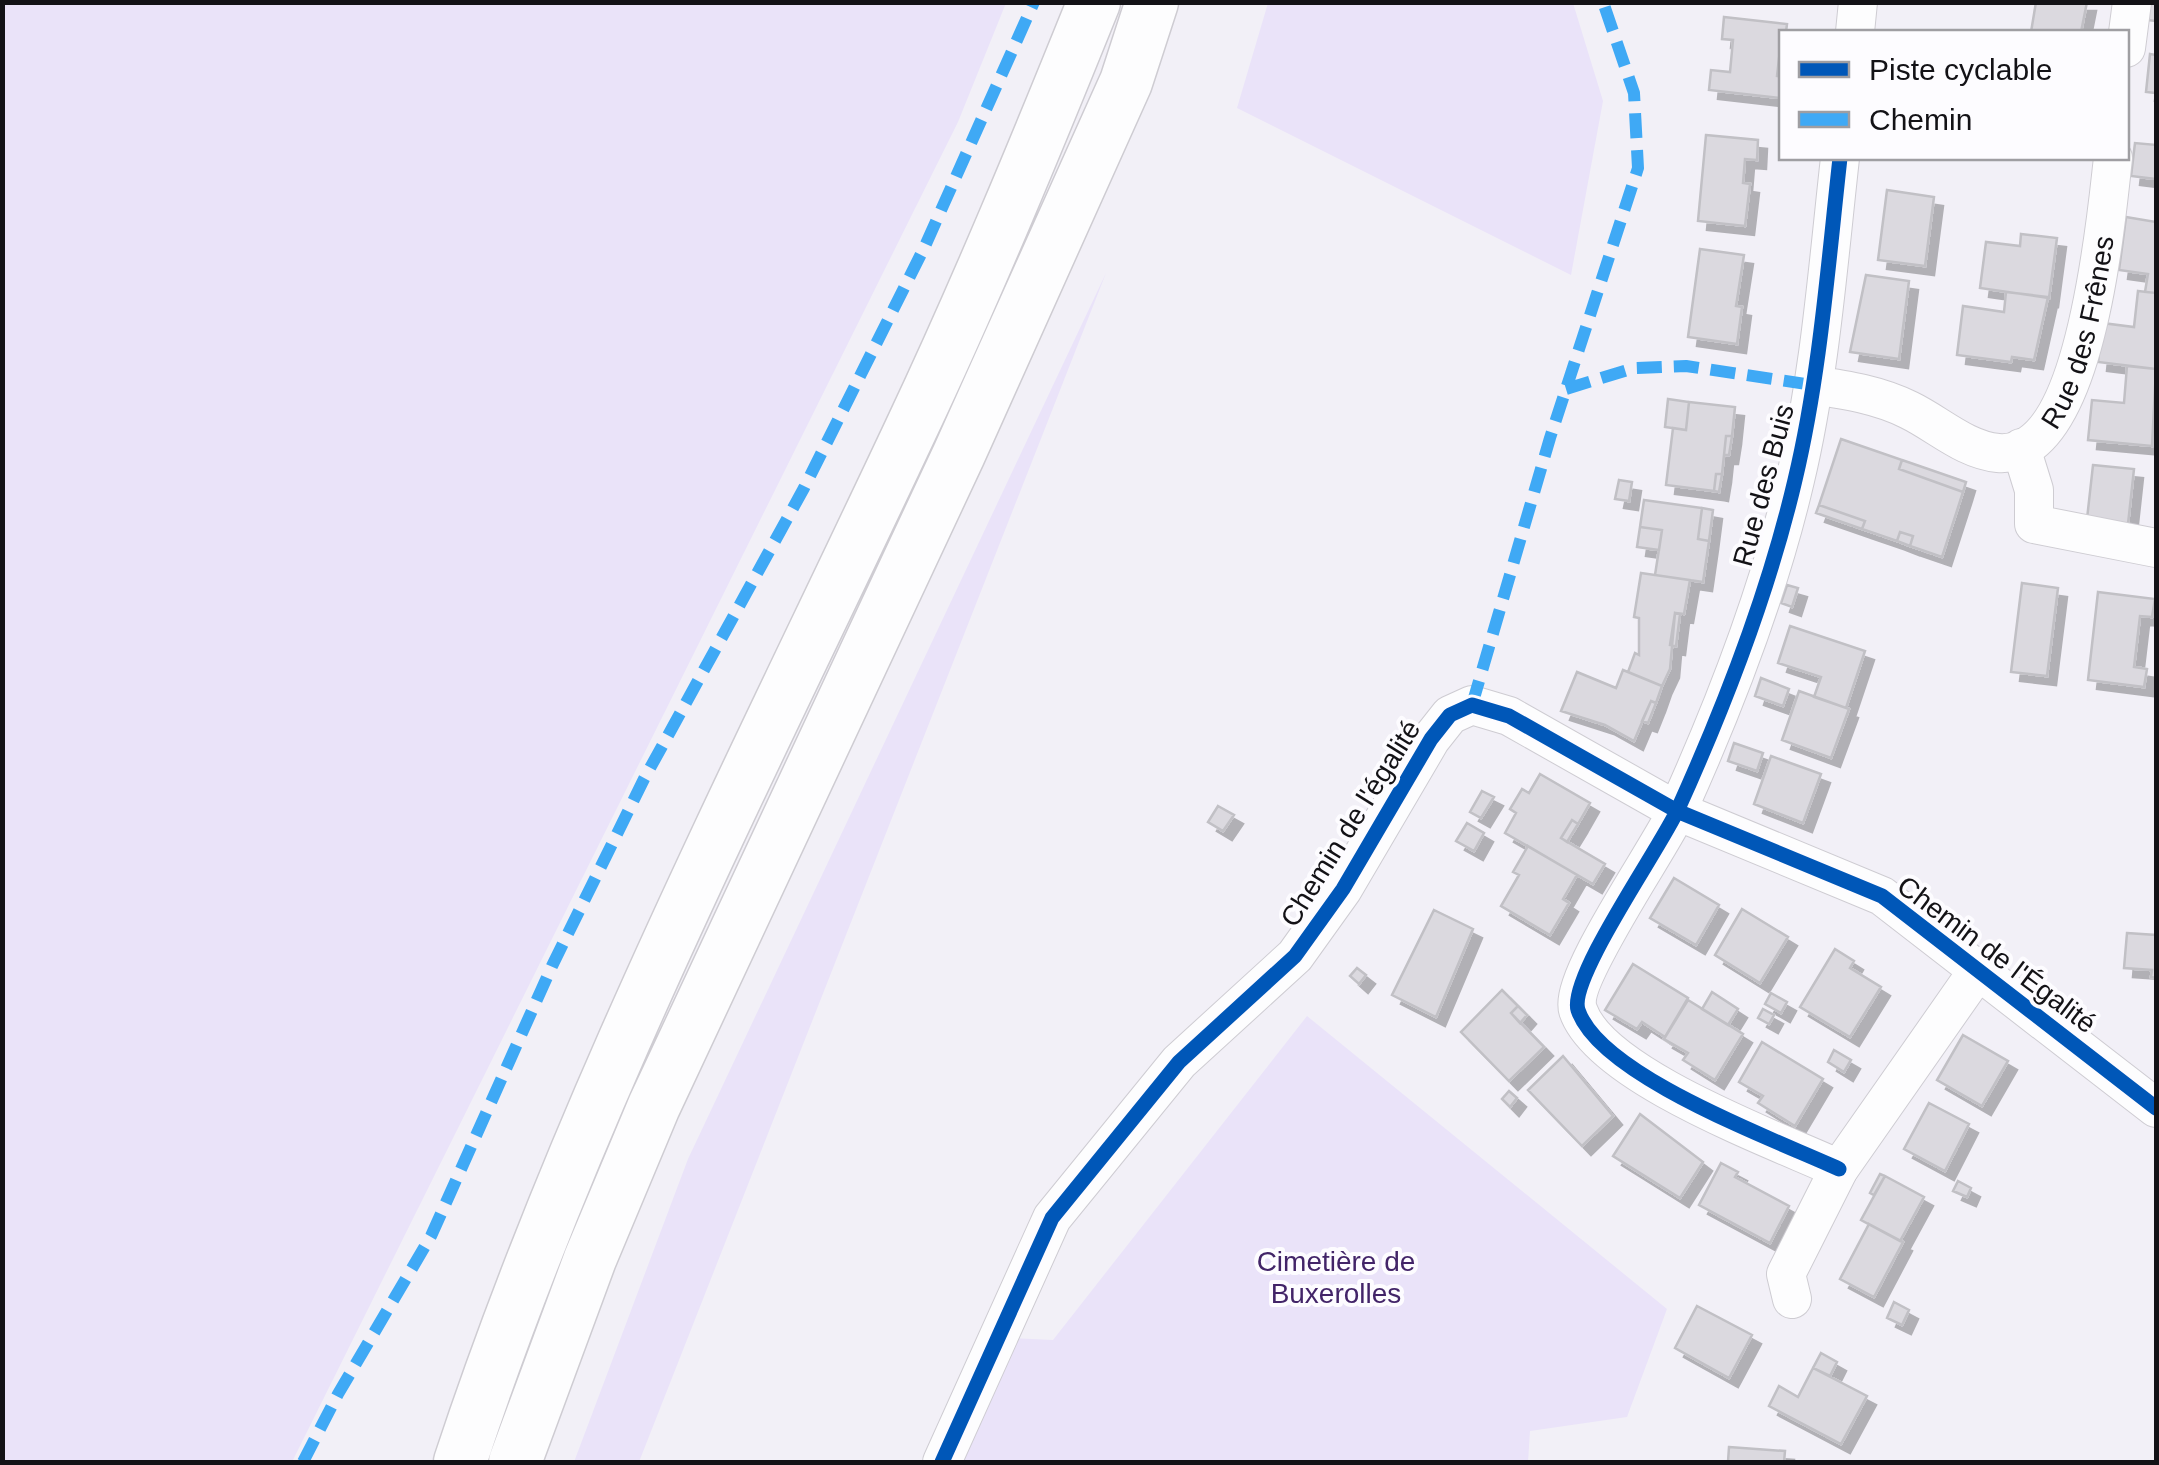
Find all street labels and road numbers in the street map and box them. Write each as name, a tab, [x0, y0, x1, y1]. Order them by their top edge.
street label: Rue des Frênes	[2035, 234, 2120, 434]
street label: Rue des Buis	[1727, 401, 1800, 570]
street label: Chemin de l'égalité	[1274, 714, 1426, 932]
street label: Chemin de l'Égalité	[1891, 870, 2102, 1039]

